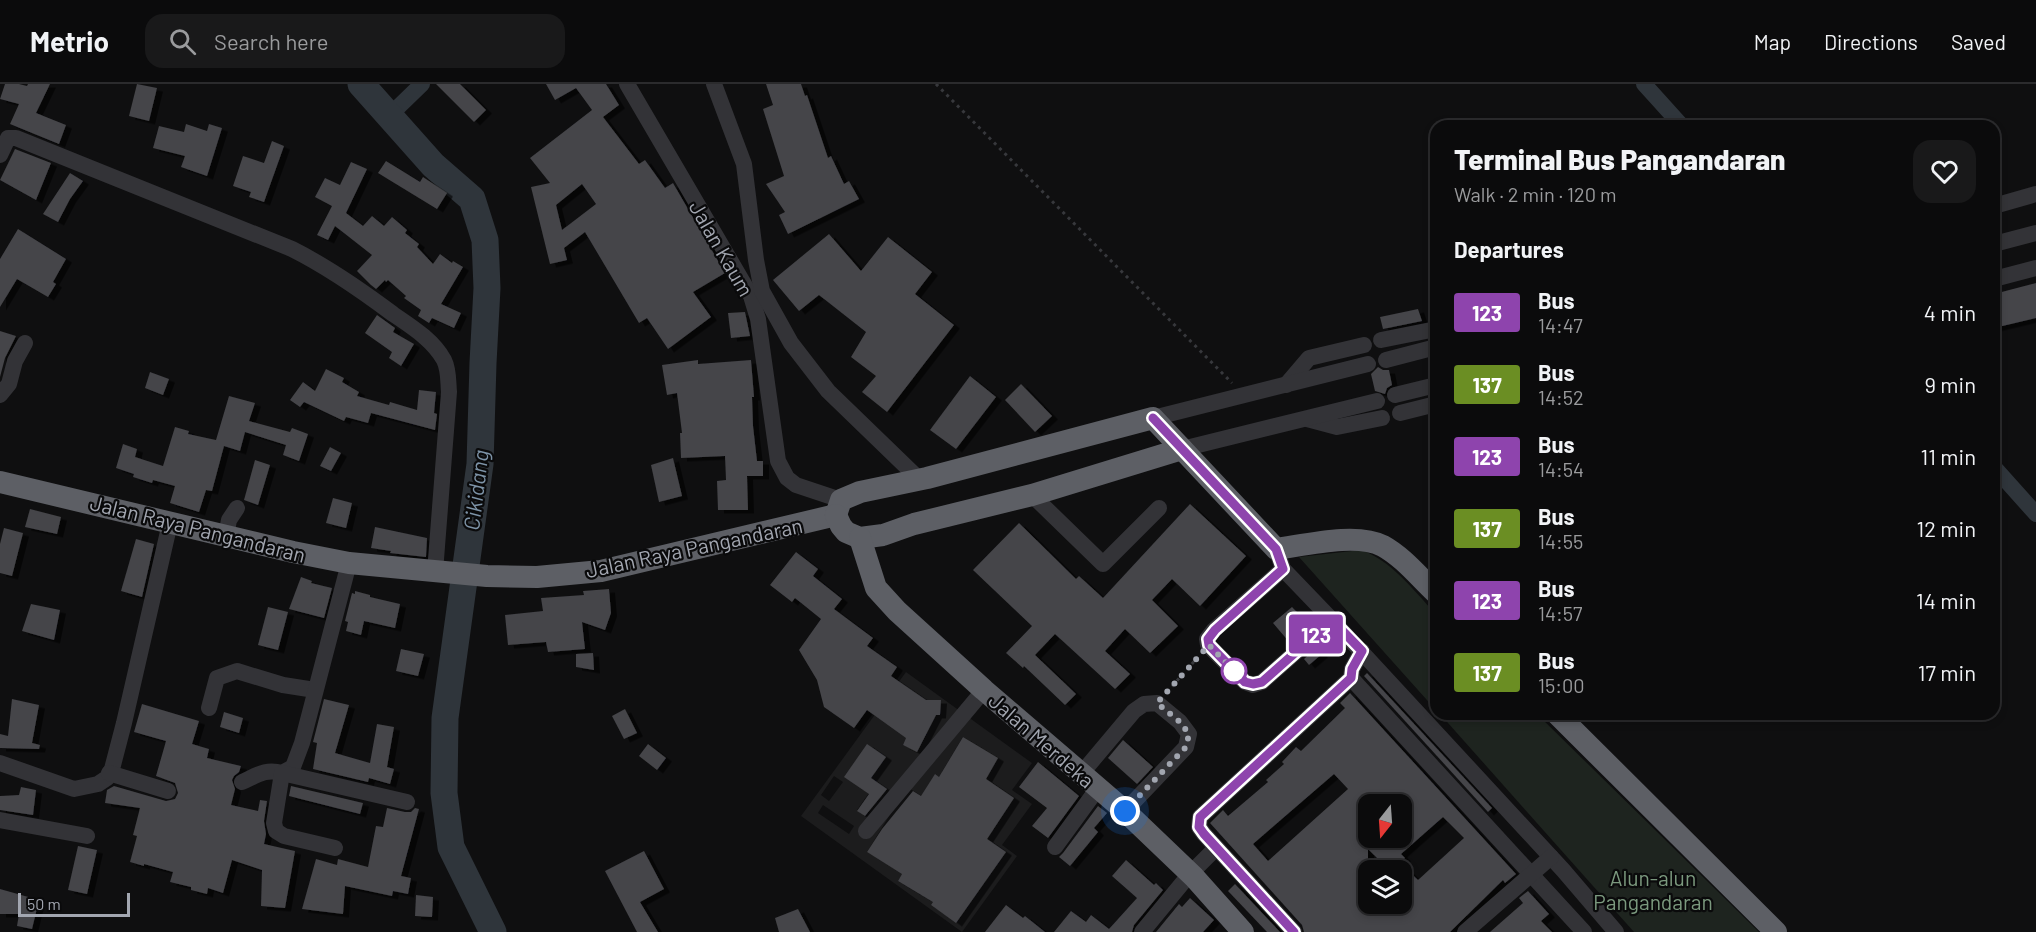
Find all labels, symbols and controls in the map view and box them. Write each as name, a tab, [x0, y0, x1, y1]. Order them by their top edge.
search box	[145, 14, 565, 68]
text: Metrio	[30, 24, 109, 58]
icon: search	[166, 25, 199, 58]
text: Search here	[214, 28, 328, 54]
text: Map	[1754, 29, 1791, 54]
text: Directions	[1824, 29, 1918, 54]
text: Saved	[1951, 29, 2006, 54]
button: heart	[1913, 140, 1976, 203]
text: Terminal Bus Pangandaran	[1454, 142, 1786, 176]
text: Walk · 2 min · 120 m	[1454, 182, 1617, 206]
street label: Jalan Kaum	[685, 196, 759, 300]
text: Departures	[1454, 236, 1564, 262]
text: Bus	[1538, 287, 1575, 313]
text: 4 min	[1924, 299, 1976, 325]
text: 123	[1472, 300, 1502, 325]
text: 14:47	[1538, 313, 1583, 337]
text: Bus	[1538, 359, 1575, 385]
text: 9 min	[1924, 371, 1976, 397]
text: 137	[1472, 372, 1502, 397]
text: 14:52	[1538, 385, 1584, 409]
text: Bus	[1538, 431, 1575, 457]
text: 11 min	[1920, 443, 1976, 469]
text: 123	[1472, 444, 1502, 469]
water label: Cikidang	[457, 448, 493, 532]
text: 14:54	[1538, 457, 1584, 481]
street label: Jalan Raya Pangandaran	[88, 489, 308, 567]
text: Bus	[1538, 503, 1575, 529]
street label: Jalan Raya Pangandaran	[583, 512, 805, 582]
text: 12 min	[1916, 515, 1976, 541]
text: 137	[1472, 516, 1502, 541]
text: 14:55	[1538, 529, 1583, 553]
text: Bus	[1538, 575, 1575, 601]
text: 14 min	[1916, 587, 1976, 613]
text: 123	[1472, 588, 1502, 613]
text: 14:57	[1538, 601, 1583, 625]
line badge: 123	[1282, 614, 1350, 654]
text: 123	[1301, 622, 1331, 647]
text: Bus	[1538, 647, 1575, 673]
unlabelled marker	[1221, 658, 1247, 684]
text: 17 min	[1918, 659, 1976, 685]
text: 137	[1472, 660, 1502, 685]
text: 15:00	[1538, 673, 1585, 697]
street label: Jalan Merdeka	[984, 687, 1100, 793]
north arrow	[1358, 794, 1412, 848]
map controls	[1358, 794, 1412, 914]
your location	[1110, 796, 1140, 826]
button: layers	[1358, 860, 1412, 914]
park label: Alun-alun Pangandaran	[1593, 865, 1713, 914]
scale bar	[18, 890, 130, 918]
text: 50 m	[27, 894, 61, 913]

